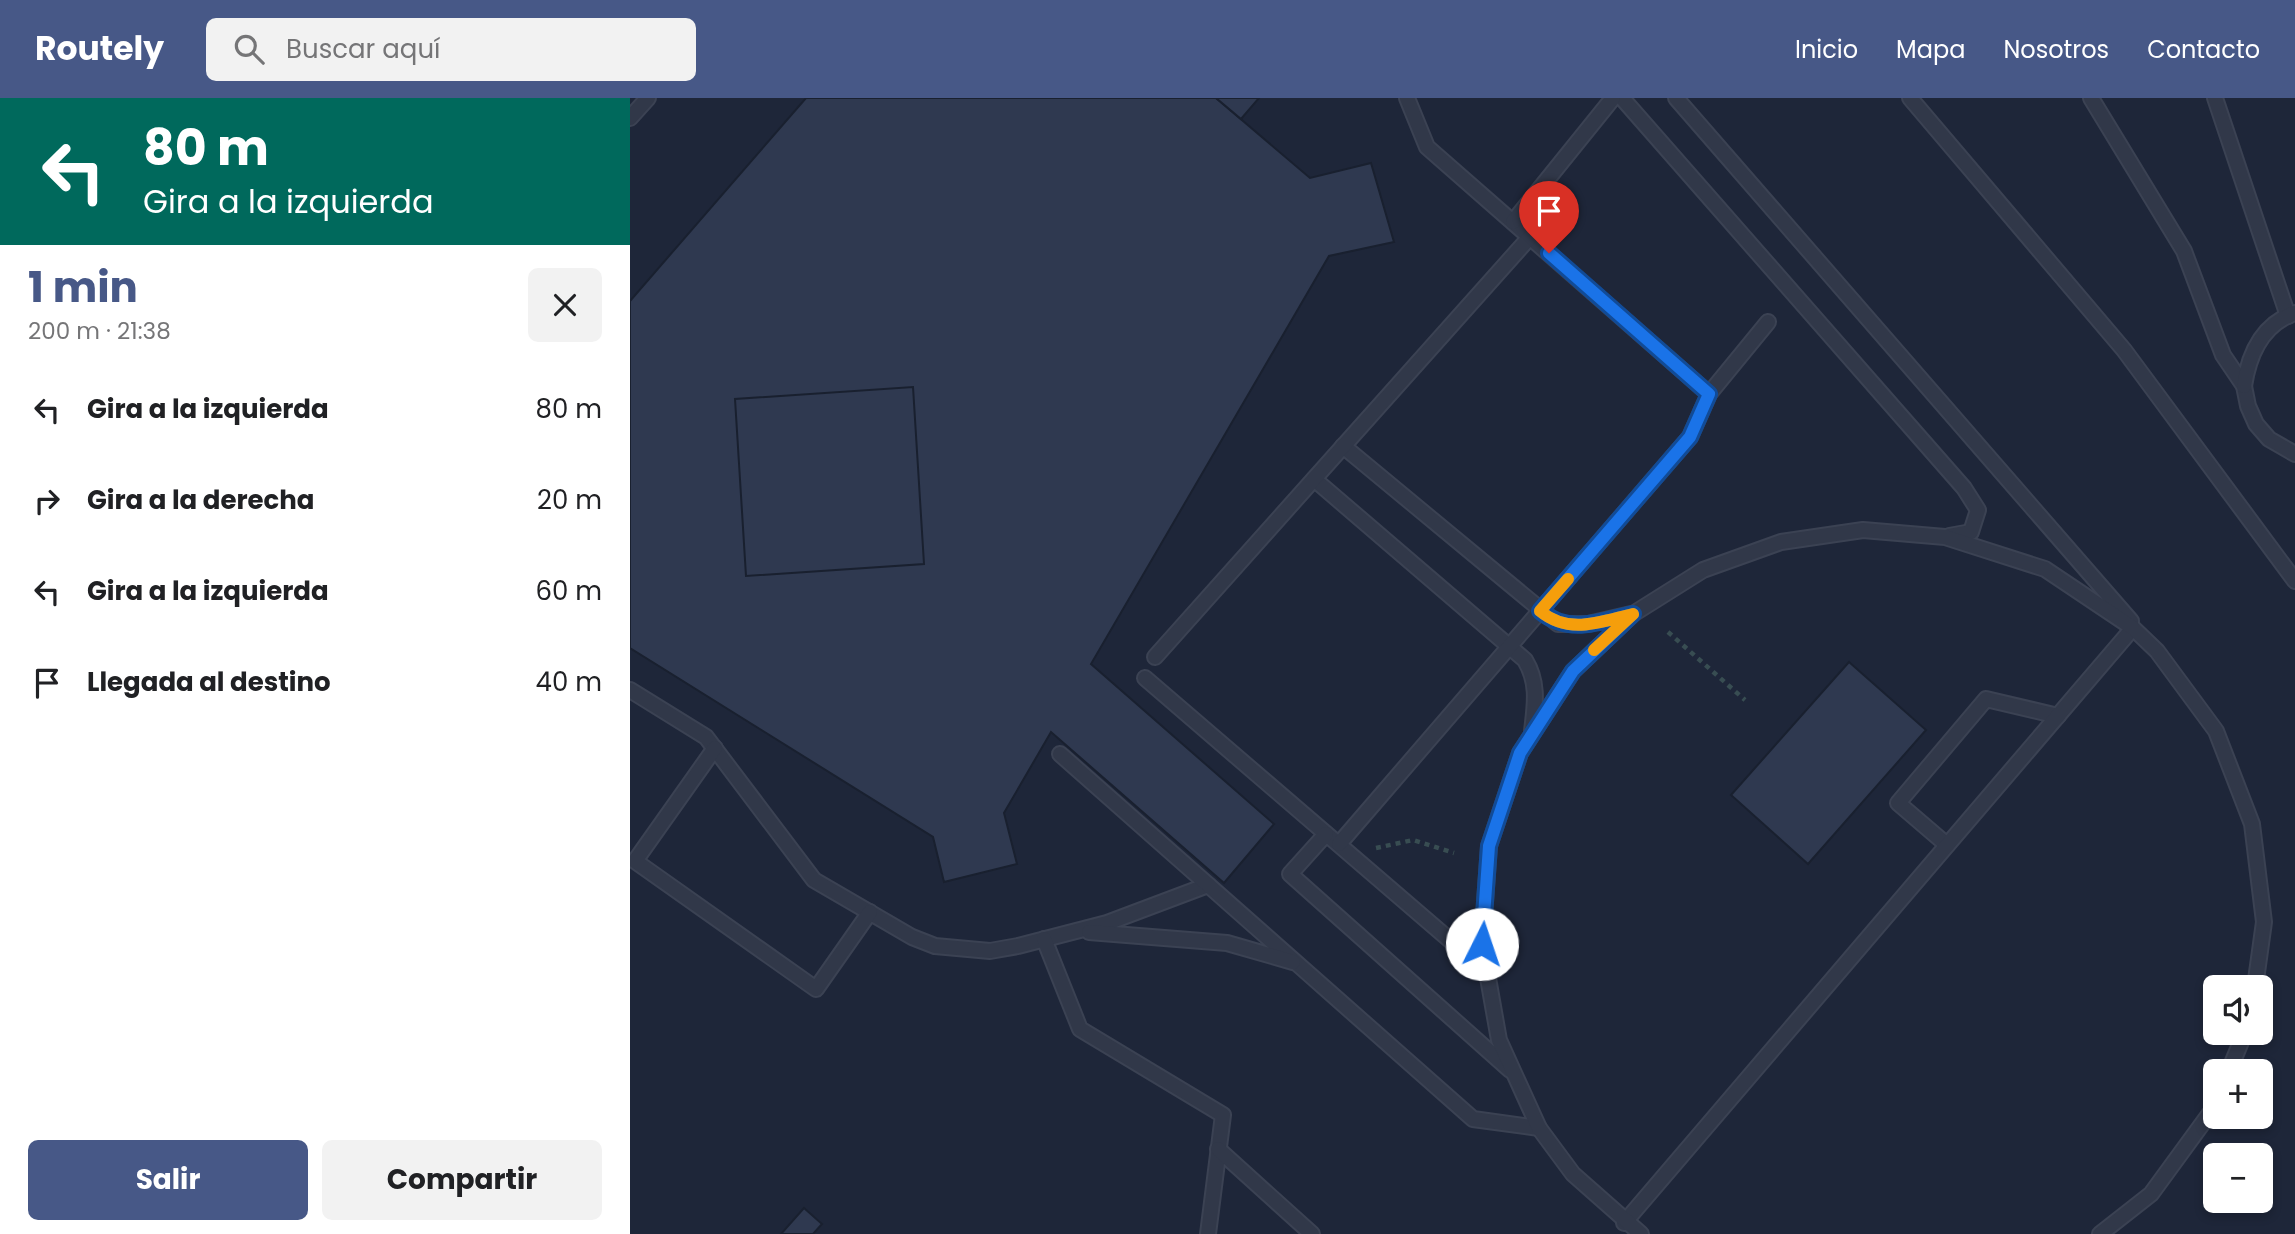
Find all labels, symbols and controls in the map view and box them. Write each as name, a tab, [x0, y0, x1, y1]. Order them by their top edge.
search box	[206, 18, 696, 81]
text: Routely	[35, 25, 164, 72]
icon: search	[230, 30, 268, 68]
text: Buscar aquí	[286, 31, 440, 67]
text: Inicio	[1795, 33, 1858, 66]
text: Mapa	[1896, 33, 1965, 66]
text: Nosotros	[2003, 33, 2109, 66]
text: Contacto	[2147, 33, 2260, 66]
text: 80 m	[143, 114, 269, 182]
icon: left	[28, 126, 119, 217]
text: Gira a la izquierda	[143, 179, 434, 224]
pin	[1519, 181, 1579, 253]
icon: arrive	[1530, 192, 1568, 230]
text: 1 min	[28, 258, 138, 317]
button: close	[528, 268, 602, 342]
text: 200 m · 21:38	[28, 315, 171, 347]
icon: left	[28, 391, 66, 429]
text: Gira a la izquierda	[87, 391, 329, 427]
text: 80 m	[536, 391, 602, 427]
icon: right	[28, 482, 66, 520]
text: Gira a la derecha	[87, 482, 315, 518]
text: 20 m	[537, 482, 602, 518]
icon: left	[28, 573, 66, 611]
text: Gira a la izquierda	[87, 573, 329, 609]
text: 60 m	[535, 573, 602, 609]
icon: arrive	[28, 664, 66, 702]
text: Llegada al destino	[87, 664, 331, 700]
text: 40 m	[536, 664, 602, 700]
position arrow	[1445, 907, 1519, 981]
map controls	[2203, 975, 2273, 1213]
button: sound	[2203, 975, 2273, 1045]
button: +	[2203, 1059, 2273, 1129]
button: Salir	[28, 1140, 308, 1220]
button: Compartir	[322, 1140, 602, 1220]
button: −	[2203, 1143, 2273, 1213]

